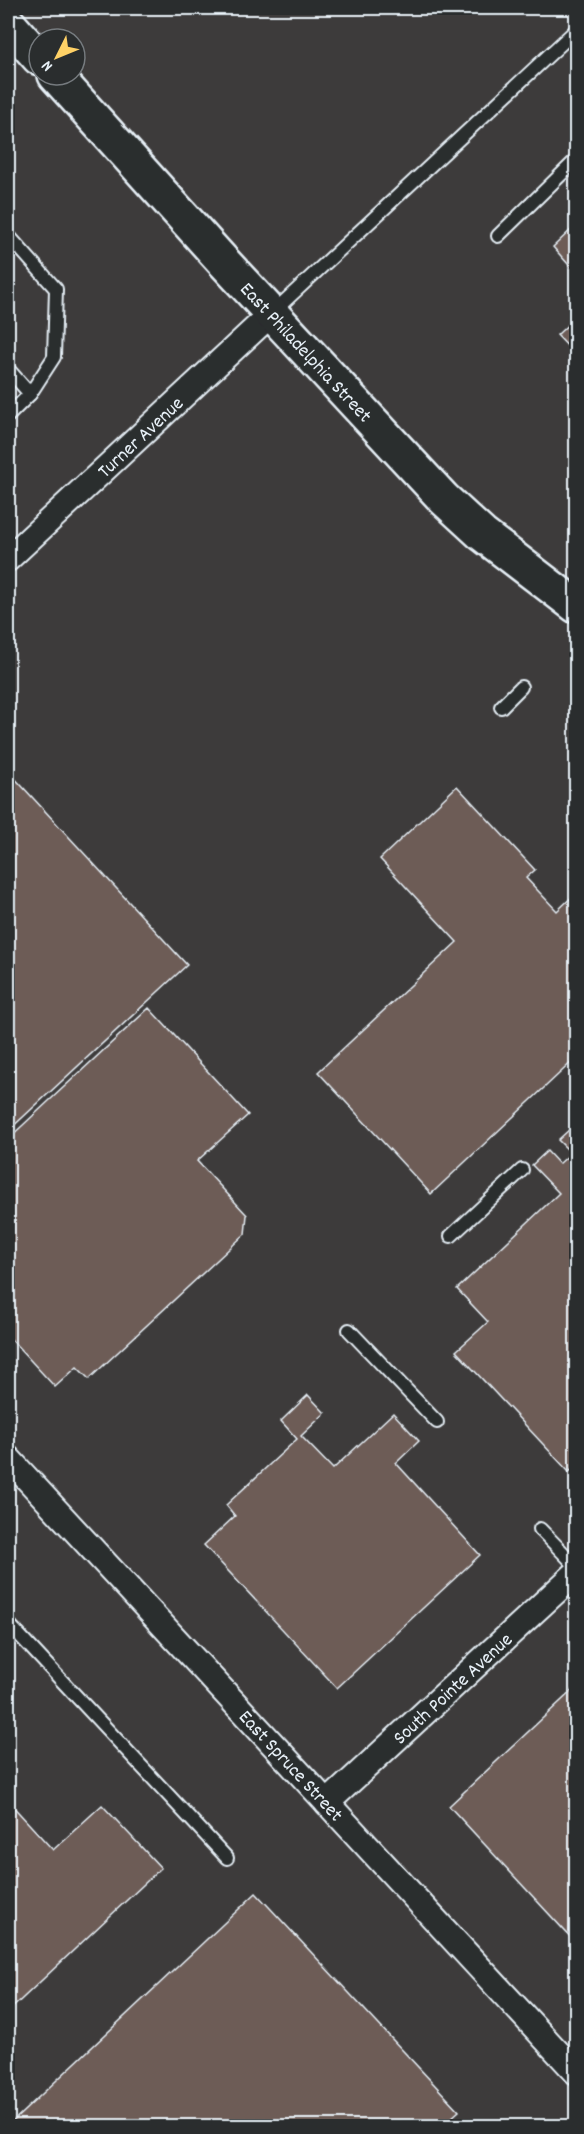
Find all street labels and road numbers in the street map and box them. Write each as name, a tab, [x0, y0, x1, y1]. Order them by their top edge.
street label: East Philadelphia Street	[232, 277, 377, 430]
street label: Turner Avenue	[92, 391, 191, 486]
street label: South Pointe Avenue	[388, 1627, 520, 1752]
street label: East Spruce Street	[231, 1705, 349, 1829]

